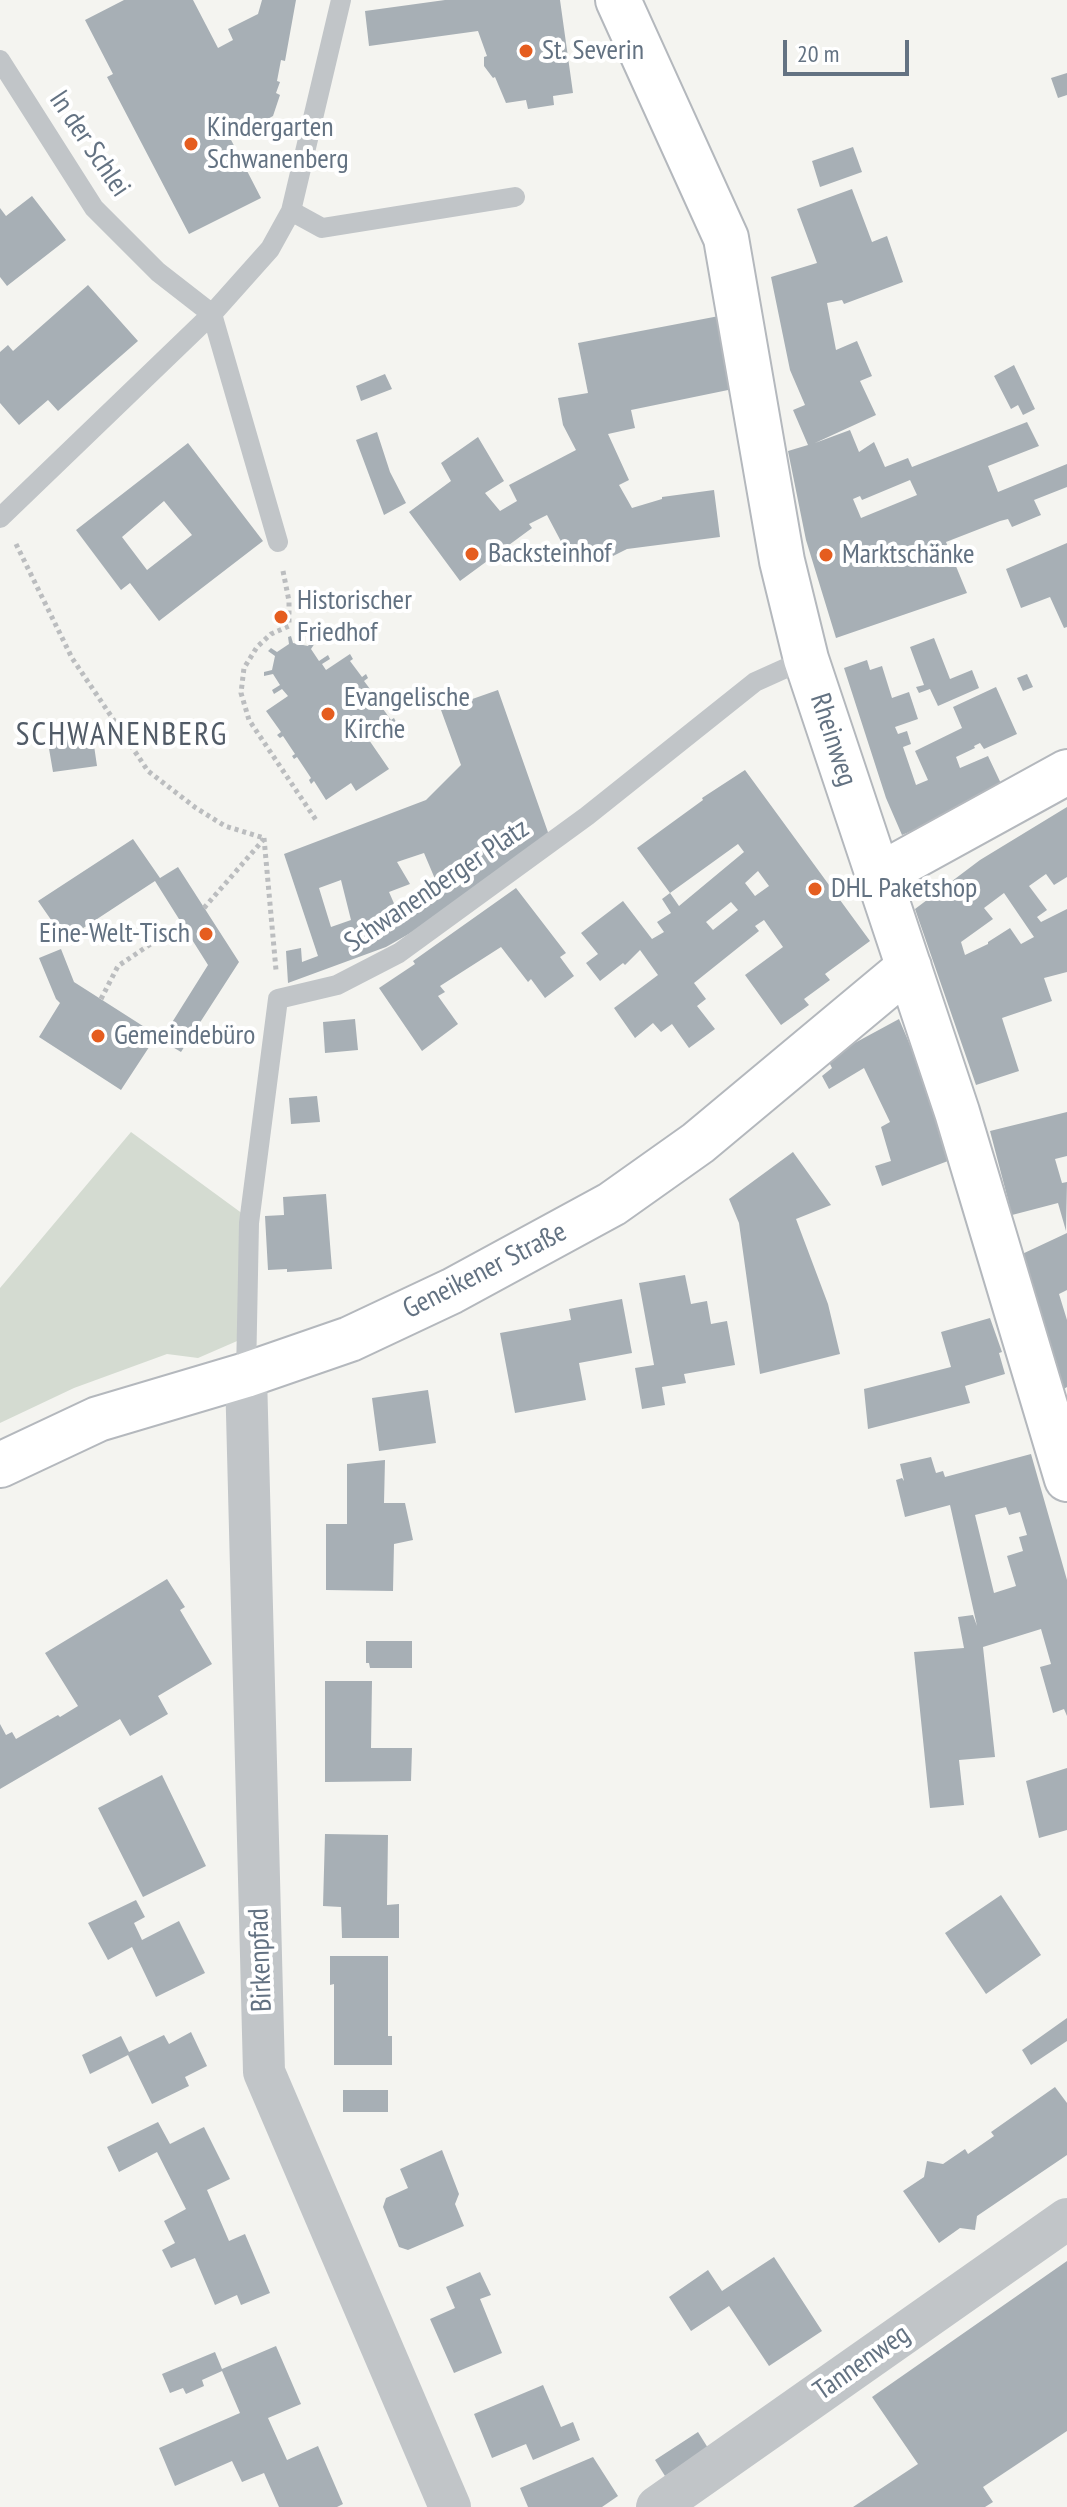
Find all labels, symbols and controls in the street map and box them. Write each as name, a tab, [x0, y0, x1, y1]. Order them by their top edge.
scale bar	[787, 24, 913, 74]
place label: St. Severin	[542, 34, 644, 68]
text: 20 m	[797, 38, 839, 69]
marker: St. Severin	[517, 42, 535, 60]
street label: In der Schlei	[41, 85, 137, 203]
place label: Kindergarten Schwanenberg	[207, 111, 349, 177]
marker: Kindergarten Schwanenberg	[182, 135, 200, 153]
place label: Backsteinhof	[488, 537, 611, 571]
place label: Marktschänke	[842, 538, 975, 572]
marker: Backsteinhof	[463, 545, 481, 563]
marker: Marktschänke	[817, 546, 835, 564]
place label: Historischer Friedhof	[297, 584, 412, 650]
marker: Historischer Friedhof	[272, 608, 290, 626]
place label: Evangelische Kirche	[344, 681, 470, 747]
street label: Rheinweg	[802, 689, 864, 791]
marker: Evangelische Kirche	[319, 705, 337, 723]
district label: SCHWANENBERG	[16, 717, 228, 755]
street label: Schwanenberger Platz	[339, 812, 535, 960]
place label: DHL Paketshop	[831, 872, 977, 906]
marker: DHL Paketshop	[806, 880, 824, 898]
place label: Eine-Welt-Tisch	[39, 917, 190, 951]
marker: Eine-Welt-Tisch	[197, 925, 215, 943]
place label: Gemeindebüro	[114, 1019, 255, 1053]
marker: Gemeindebüro	[89, 1027, 107, 1045]
street label: Geneikener Straße	[398, 1215, 572, 1327]
street label: Birkenpfad	[242, 1908, 280, 2012]
street label: Tannenweg	[808, 2318, 916, 2408]

